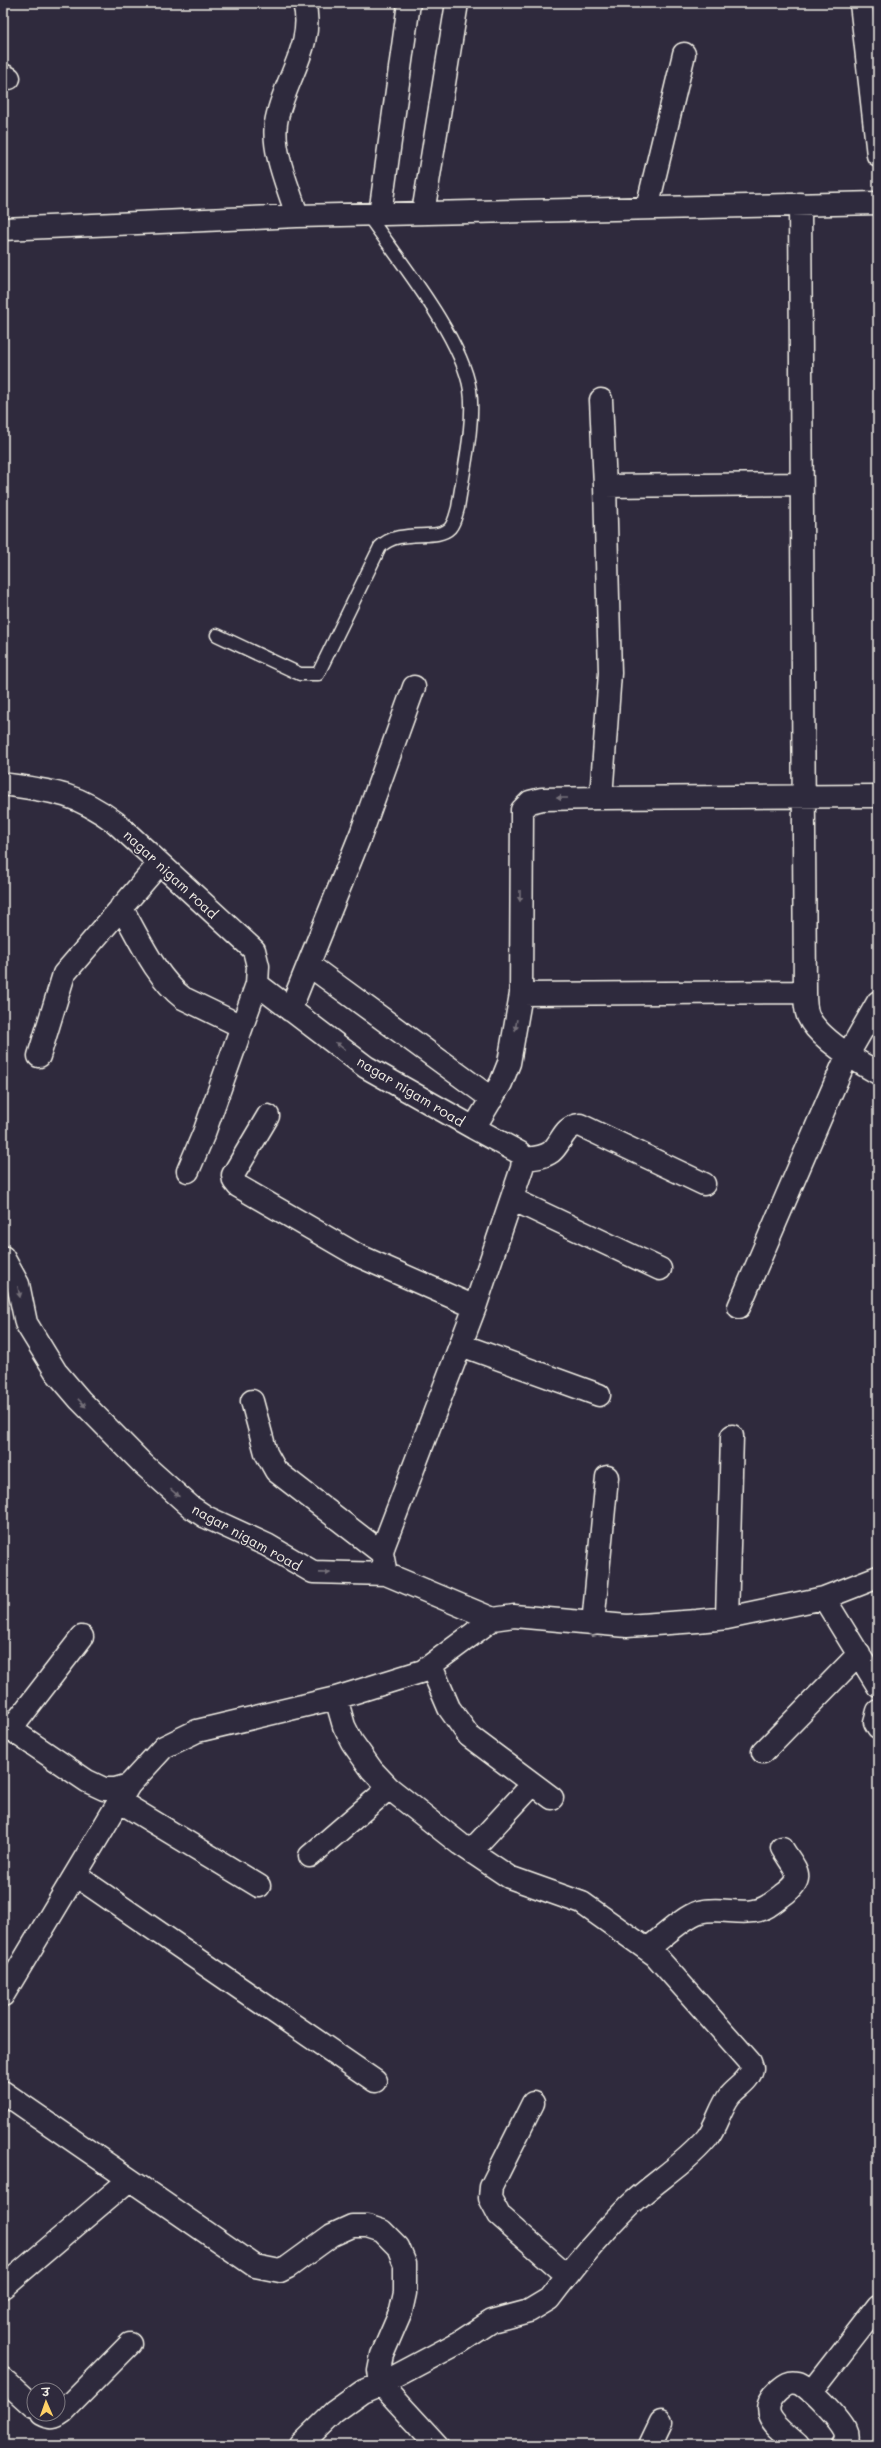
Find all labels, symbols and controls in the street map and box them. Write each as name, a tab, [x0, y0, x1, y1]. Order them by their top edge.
one-way arrow	[555, 795, 568, 801]
street label: nagar nigam road	[120, 825, 222, 923]
one-way arrow	[517, 890, 523, 903]
one-way arrow	[513, 1019, 519, 1031]
one-way arrow	[334, 1042, 345, 1050]
street label: nagar nigam road	[354, 1051, 468, 1131]
one-way arrow	[16, 1285, 22, 1298]
one-way arrow	[77, 1398, 87, 1408]
one-way arrow	[170, 1489, 180, 1498]
street label: nagar nigam road	[189, 1499, 305, 1575]
one-way arrow	[319, 1570, 332, 1576]
north arrow	[26, 2382, 66, 2422]
text: उ	[41, 2384, 51, 2399]

